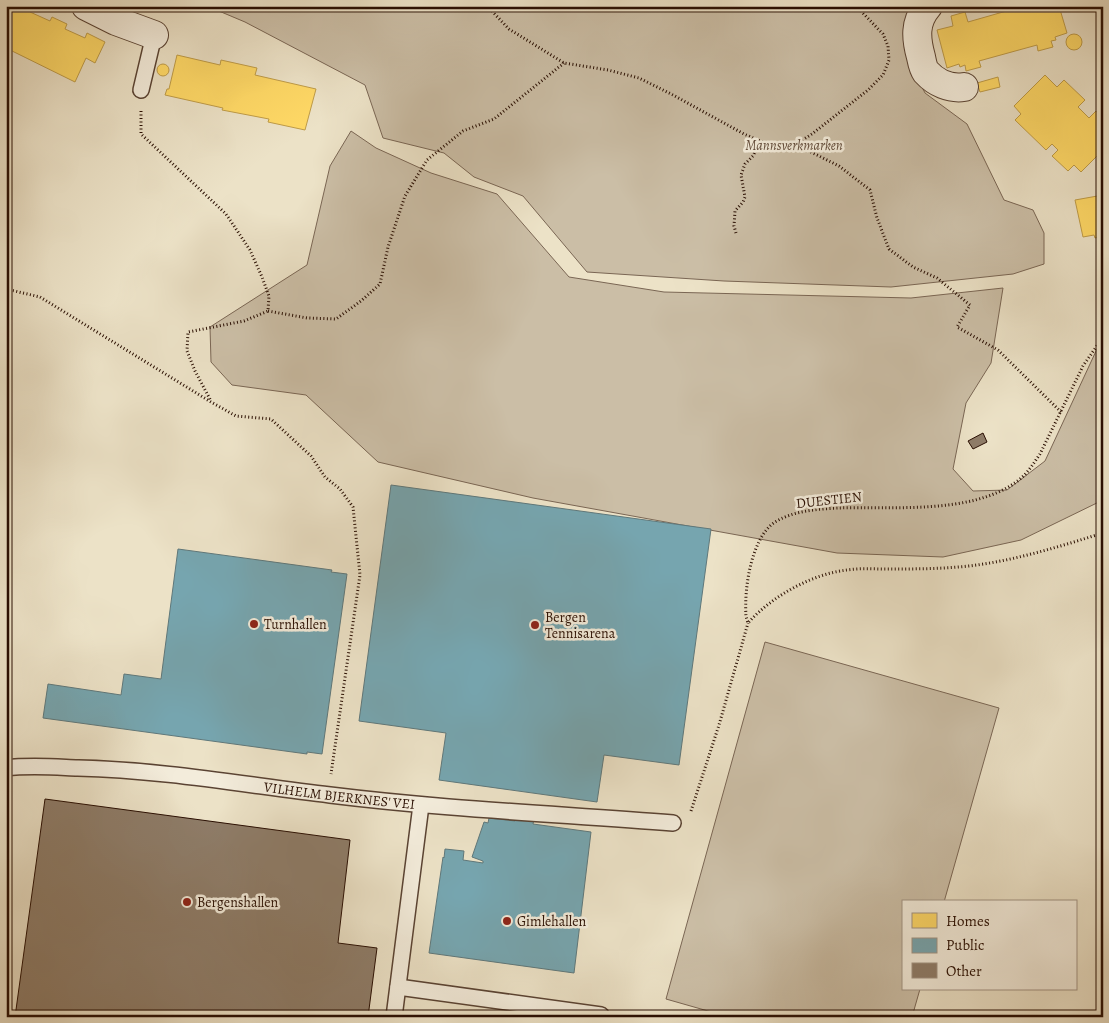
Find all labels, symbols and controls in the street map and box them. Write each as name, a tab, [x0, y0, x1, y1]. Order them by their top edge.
park label: Mannsverkmarken	[745, 136, 843, 155]
street label: DUESTIEN	[795, 487, 863, 513]
place label: Bergen Tennisarena	[545, 608, 616, 643]
place label: Turnhallen	[264, 615, 327, 634]
marker: Turnhallen	[248, 618, 260, 630]
marker: Bergen Tennisarena	[529, 619, 541, 631]
street label: VILHELM BJERKNES' VEI	[262, 777, 416, 813]
place label: Bergenshallen	[197, 893, 279, 912]
marker: Bergenshallen	[181, 896, 193, 908]
legend	[902, 900, 1076, 990]
text: Homes	[946, 911, 990, 931]
place label: Gimlehallen	[517, 912, 586, 931]
marker: Gimlehallen	[501, 915, 513, 927]
text: Public	[946, 935, 984, 955]
text: Other	[946, 961, 982, 981]

